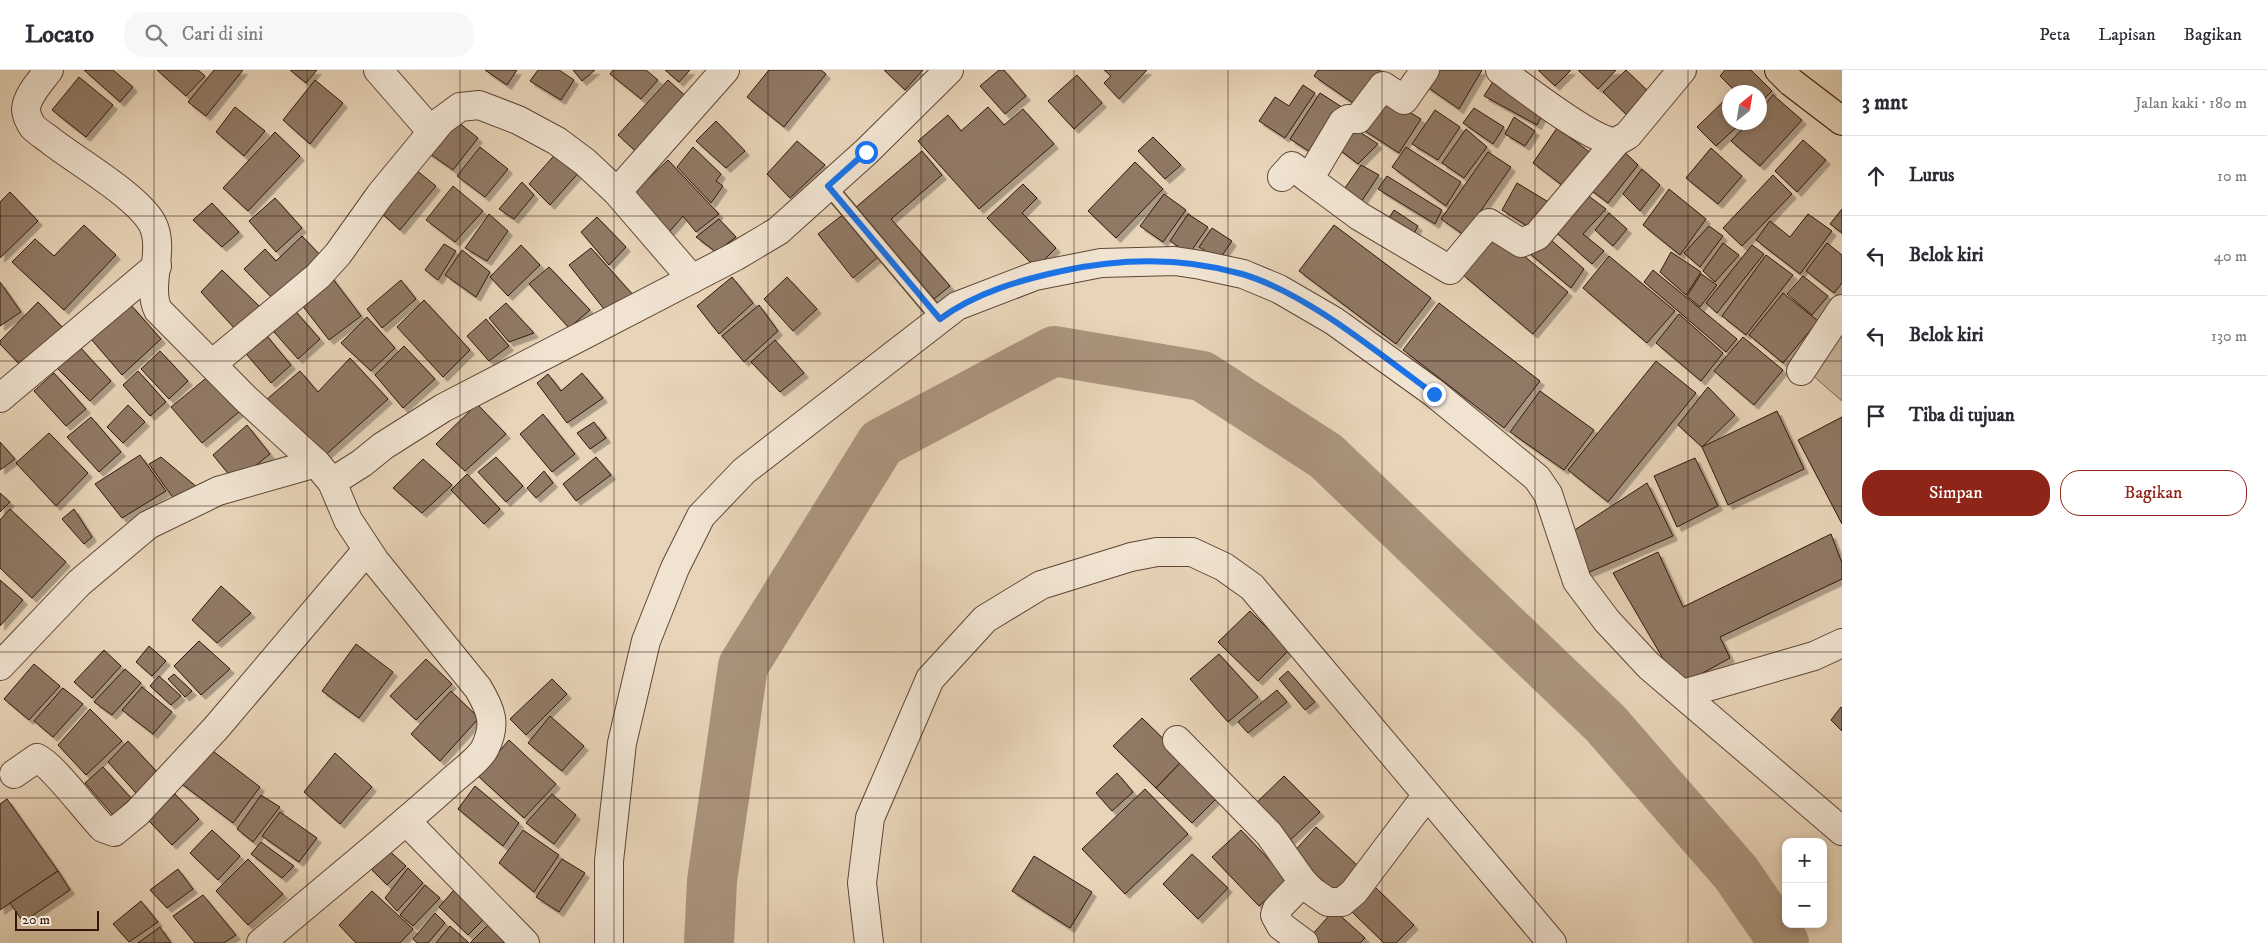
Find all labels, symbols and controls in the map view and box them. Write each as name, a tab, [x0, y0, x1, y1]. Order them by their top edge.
search box	[124, 12, 474, 57]
text: Locato	[25, 20, 94, 50]
icon: search	[142, 21, 170, 49]
text: Cari di sini	[182, 23, 263, 46]
text: Peta	[2039, 24, 2070, 46]
text: Lapisan	[2098, 24, 2156, 46]
text: Bagikan	[2184, 24, 2242, 46]
north arrow	[1722, 85, 1767, 130]
text: 3 mnt	[1862, 90, 1908, 116]
text: Jalan kaki · 180 m	[2135, 93, 2247, 113]
route start	[855, 141, 878, 164]
icon: ahead	[1862, 162, 1890, 190]
text: Lurus	[1909, 164, 1954, 187]
text: 10 m	[2217, 166, 2247, 186]
icon: left	[1862, 242, 1890, 270]
text: Belok kiri	[1909, 244, 1983, 267]
text: 40 m	[2214, 246, 2247, 266]
icon: left	[1862, 322, 1890, 350]
text: Belok kiri	[1909, 324, 1983, 347]
text: 130 m	[2211, 326, 2247, 346]
route end	[1423, 383, 1446, 406]
icon: arrive	[1862, 402, 1890, 430]
text: Tiba di tujuan	[1909, 404, 2015, 427]
button: Simpan	[1862, 470, 2050, 516]
button: Bagikan	[2060, 470, 2247, 516]
map controls	[1782, 838, 1827, 928]
button: +	[1782, 838, 1827, 883]
button: −	[1782, 883, 1827, 928]
scale bar	[15, 908, 99, 931]
text: 20 m	[22, 911, 50, 929]

